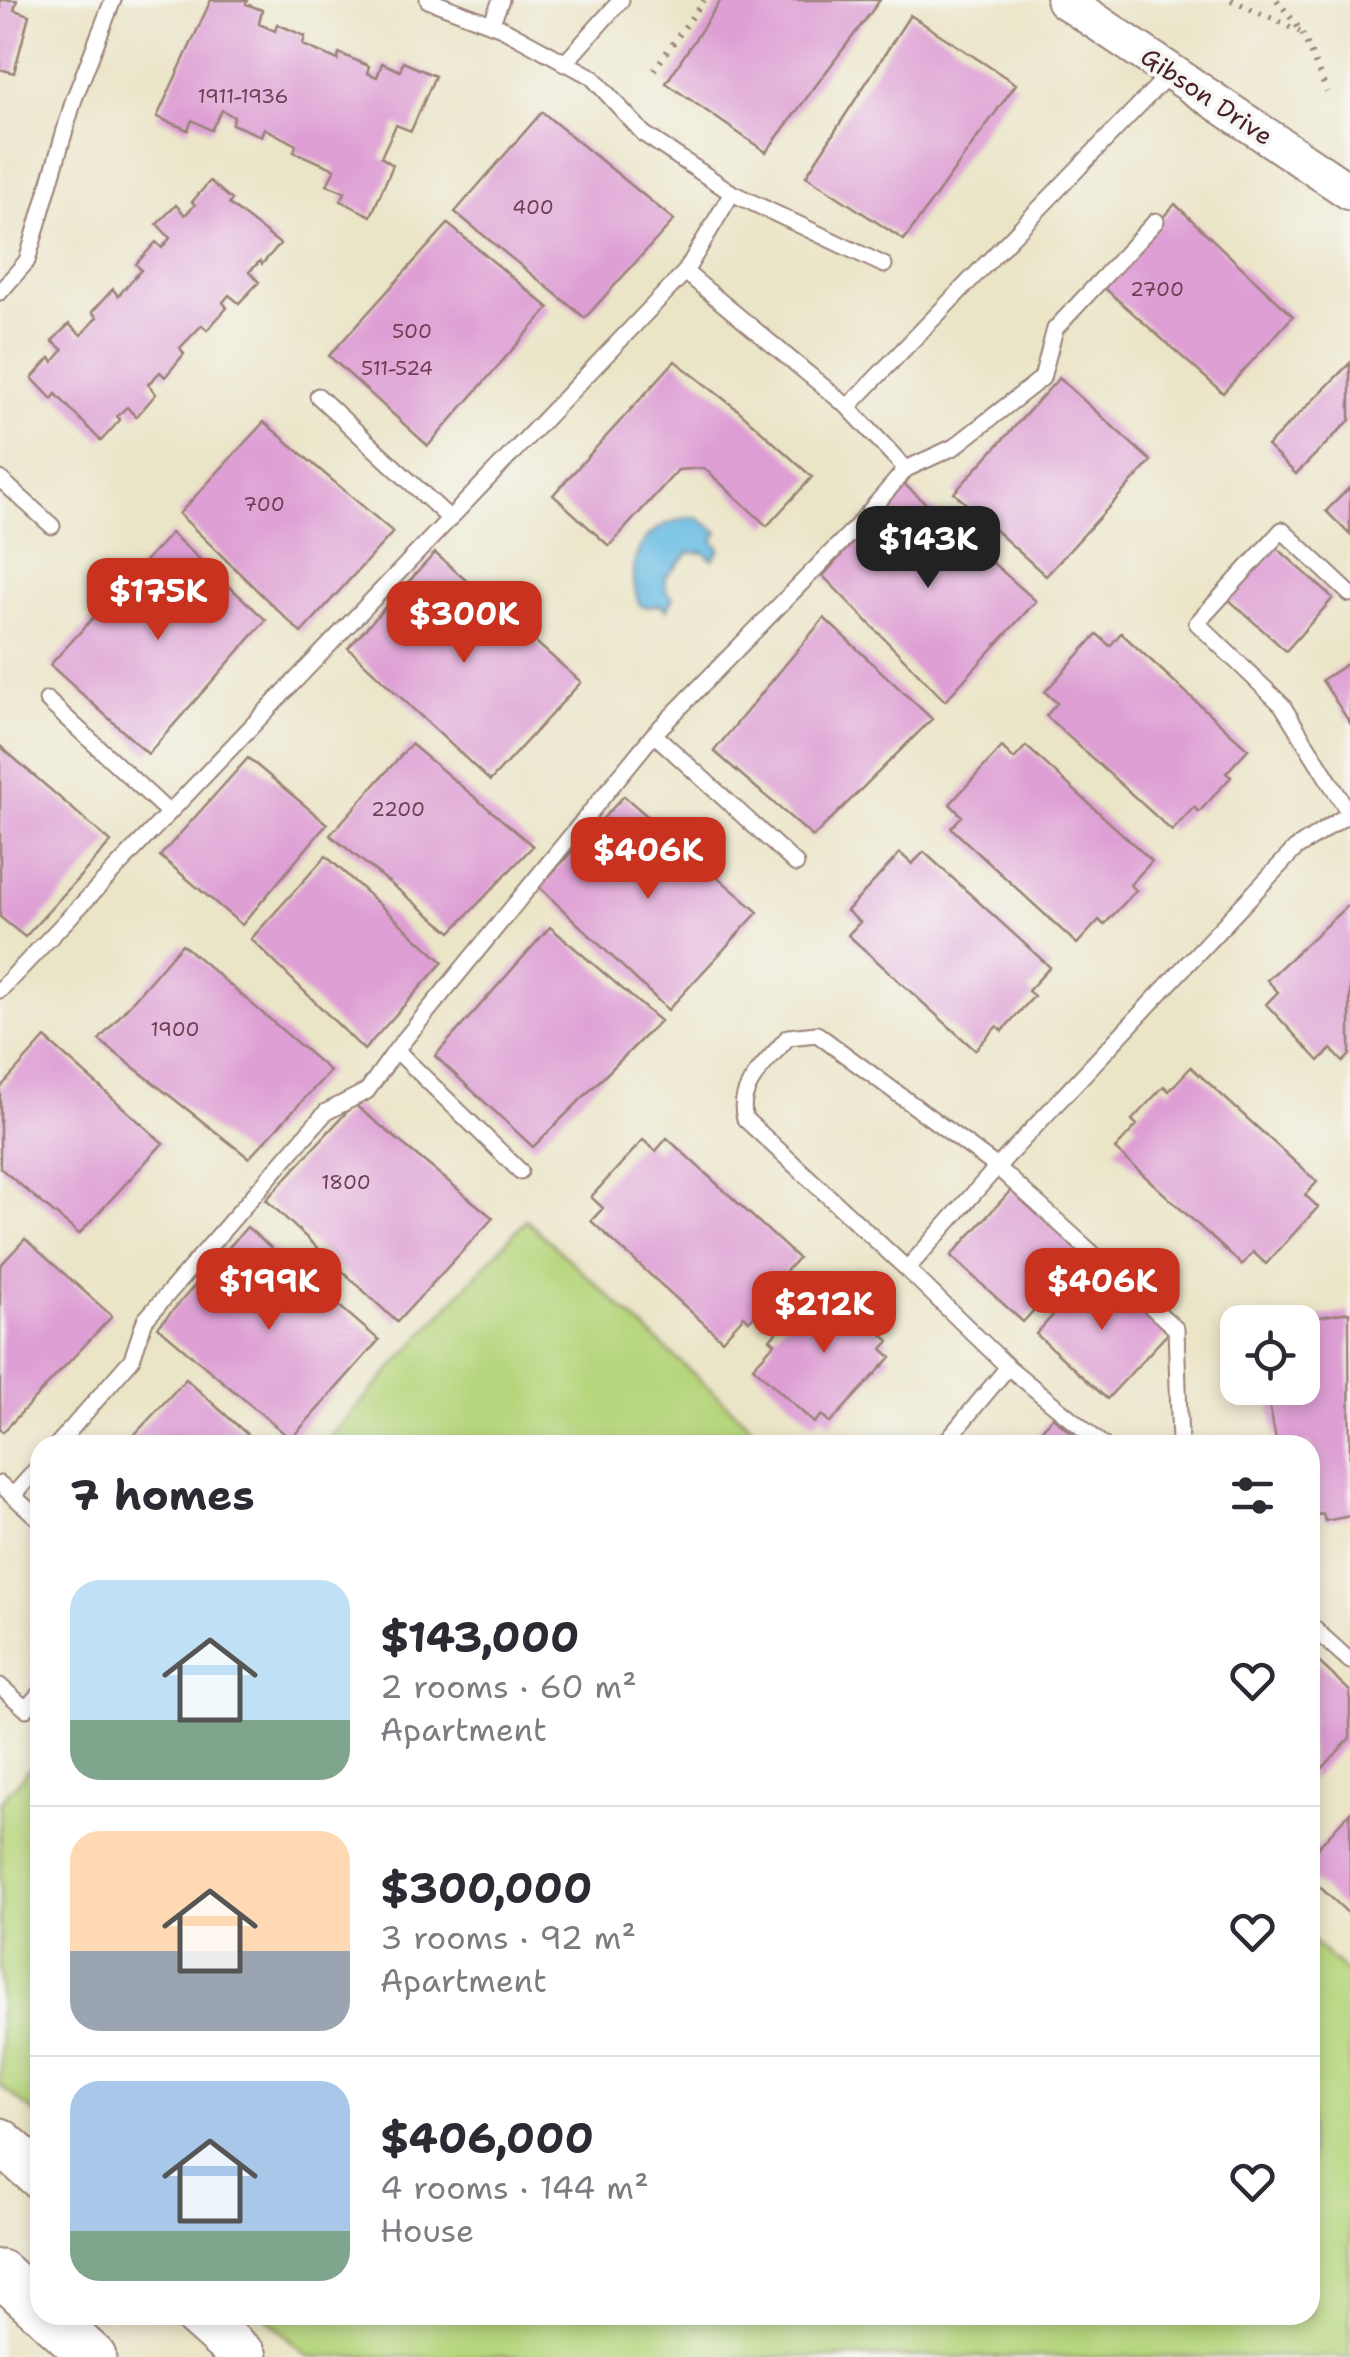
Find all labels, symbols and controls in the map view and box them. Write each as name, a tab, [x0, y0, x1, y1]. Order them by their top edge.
street label: Gibson Drive	[1134, 39, 1280, 153]
house number: 1911-1936	[197, 83, 289, 109]
house number: 400	[512, 194, 554, 220]
house number: 2700	[1130, 276, 1184, 302]
house number: 500	[392, 318, 432, 344]
house number: 511-524	[361, 355, 433, 381]
house number: 700	[243, 491, 285, 517]
pin: $143K	[858, 506, 998, 591]
text: $143K	[878, 517, 978, 560]
pin: $175K	[88, 558, 228, 643]
text: $175K	[109, 569, 207, 612]
pin: $300K	[394, 581, 534, 666]
text: $300K	[409, 592, 519, 635]
house number: 2200	[371, 796, 425, 822]
pin: $406K	[578, 817, 718, 902]
text: $406K	[593, 828, 703, 871]
house number: 1900	[150, 1016, 200, 1042]
house number: 1800	[321, 1169, 371, 1195]
pin: $199K	[199, 1248, 339, 1333]
pin: $406K	[1032, 1248, 1172, 1333]
text: $199K	[218, 1259, 320, 1302]
text: $406K	[1047, 1259, 1157, 1302]
pin: $212K	[754, 1271, 894, 1356]
text: $212K	[774, 1282, 874, 1325]
map controls	[1220, 1305, 1320, 1405]
button: locate	[1220, 1305, 1320, 1405]
text: 7 homes	[70, 1467, 255, 1523]
icon: filters	[1225, 1468, 1280, 1523]
text: $143,000	[380, 1609, 579, 1665]
icon: home	[150, 1620, 270, 1740]
icon: heart	[1225, 1653, 1280, 1708]
text: 2 rooms · 60 m²	[380, 1665, 637, 1708]
text: Apartment	[380, 1708, 547, 1751]
text: $300,000	[380, 1860, 592, 1916]
icon: home	[150, 1871, 270, 1991]
icon: heart	[1225, 1904, 1280, 1959]
text: 3 rooms · 92 m²	[380, 1916, 636, 1959]
text: Apartment	[380, 1959, 547, 2002]
text: $406,000	[380, 2110, 594, 2166]
icon: home	[150, 2121, 270, 2241]
icon: heart	[1225, 2154, 1280, 2209]
text: 4 rooms · 144 m²	[380, 2166, 649, 2209]
text: House	[380, 2209, 474, 2252]

